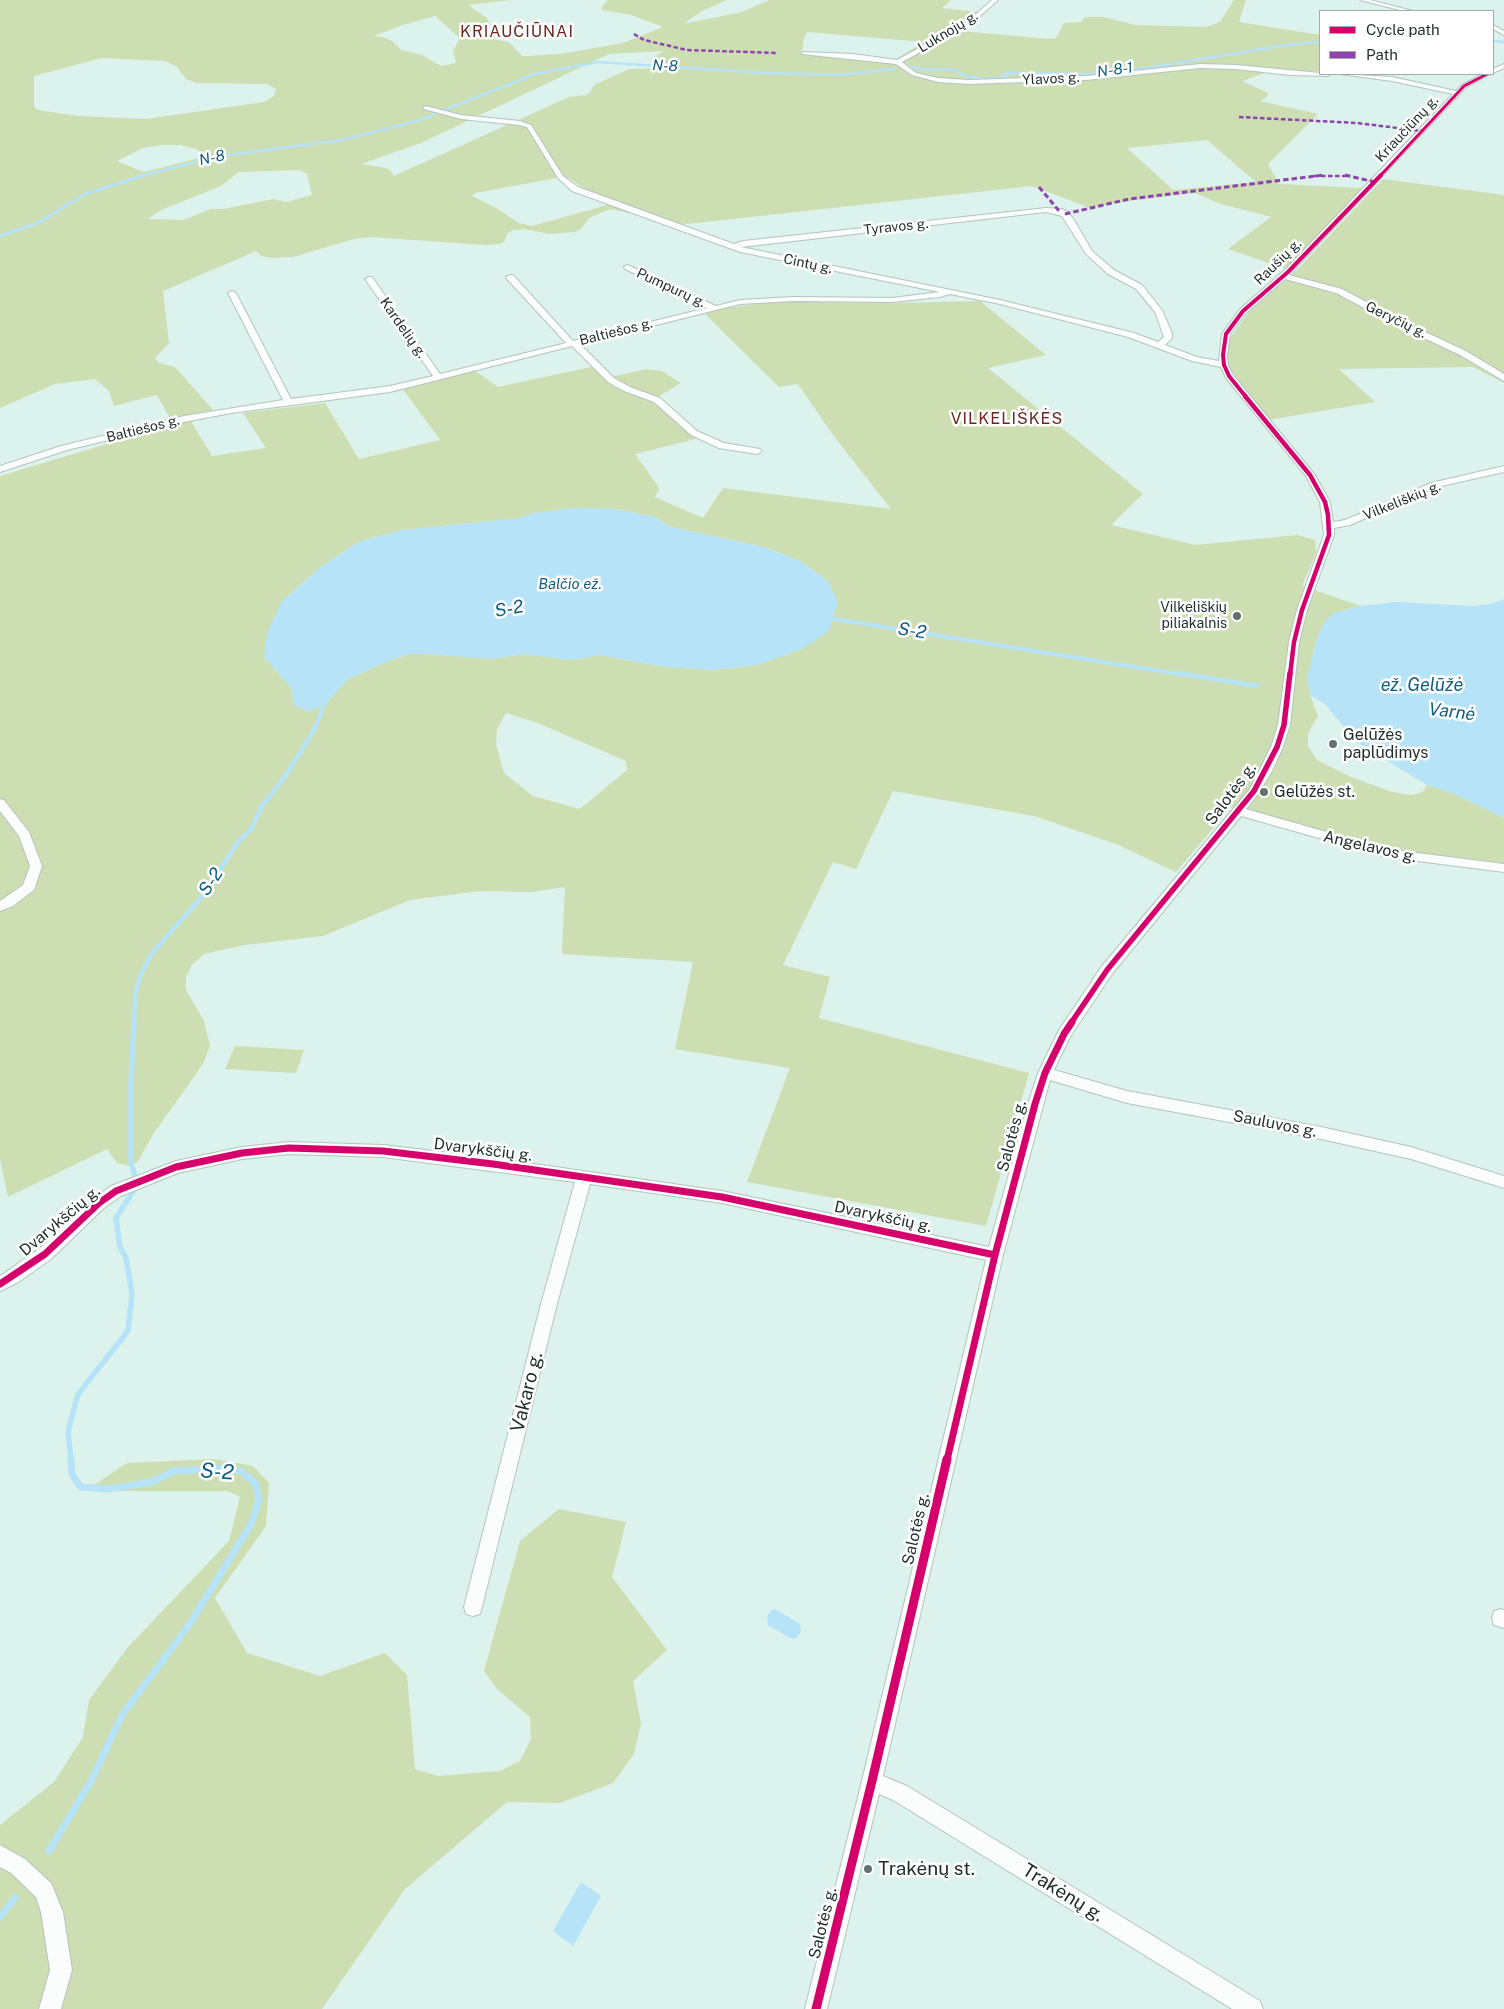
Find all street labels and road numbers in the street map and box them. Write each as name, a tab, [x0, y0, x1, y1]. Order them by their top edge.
street label: Luknojų g.	[915, 7, 981, 57]
street label: Ylavos g.	[1022, 69, 1080, 89]
street label: Kriaučiūnų g.	[1372, 92, 1442, 166]
street label: Tyravos g.	[863, 215, 929, 239]
street label: Raušių g.	[1251, 235, 1305, 289]
street label: Cintų g.	[782, 251, 834, 277]
street label: Pumpurų g.	[634, 265, 708, 311]
street label: Kardelių g.	[376, 295, 430, 361]
street label: Geryčių g.	[1363, 298, 1429, 342]
street label: Baltiešos g.	[578, 315, 654, 349]
street label: Baltiešos g.	[105, 412, 181, 446]
street label: Vilkeliškių g.	[1361, 478, 1443, 524]
street label: Salotės g.	[1201, 759, 1261, 829]
street label: Angelavos g.	[1321, 827, 1419, 867]
street label: Salotės g.	[993, 1098, 1031, 1174]
street label: Sauluvos g.	[1231, 1106, 1319, 1142]
street label: Dvarykščių g.	[433, 1134, 533, 1166]
street label: Dvarykščių g.	[16, 1182, 104, 1260]
street label: Dvarykščių g.	[833, 1197, 933, 1237]
street label: Vakaro g.	[506, 1349, 548, 1435]
street label: Salotės g.	[898, 1491, 934, 1567]
street label: Trakėnų g.	[1018, 1859, 1108, 1927]
street label: Salotės g.	[805, 1885, 841, 1961]

